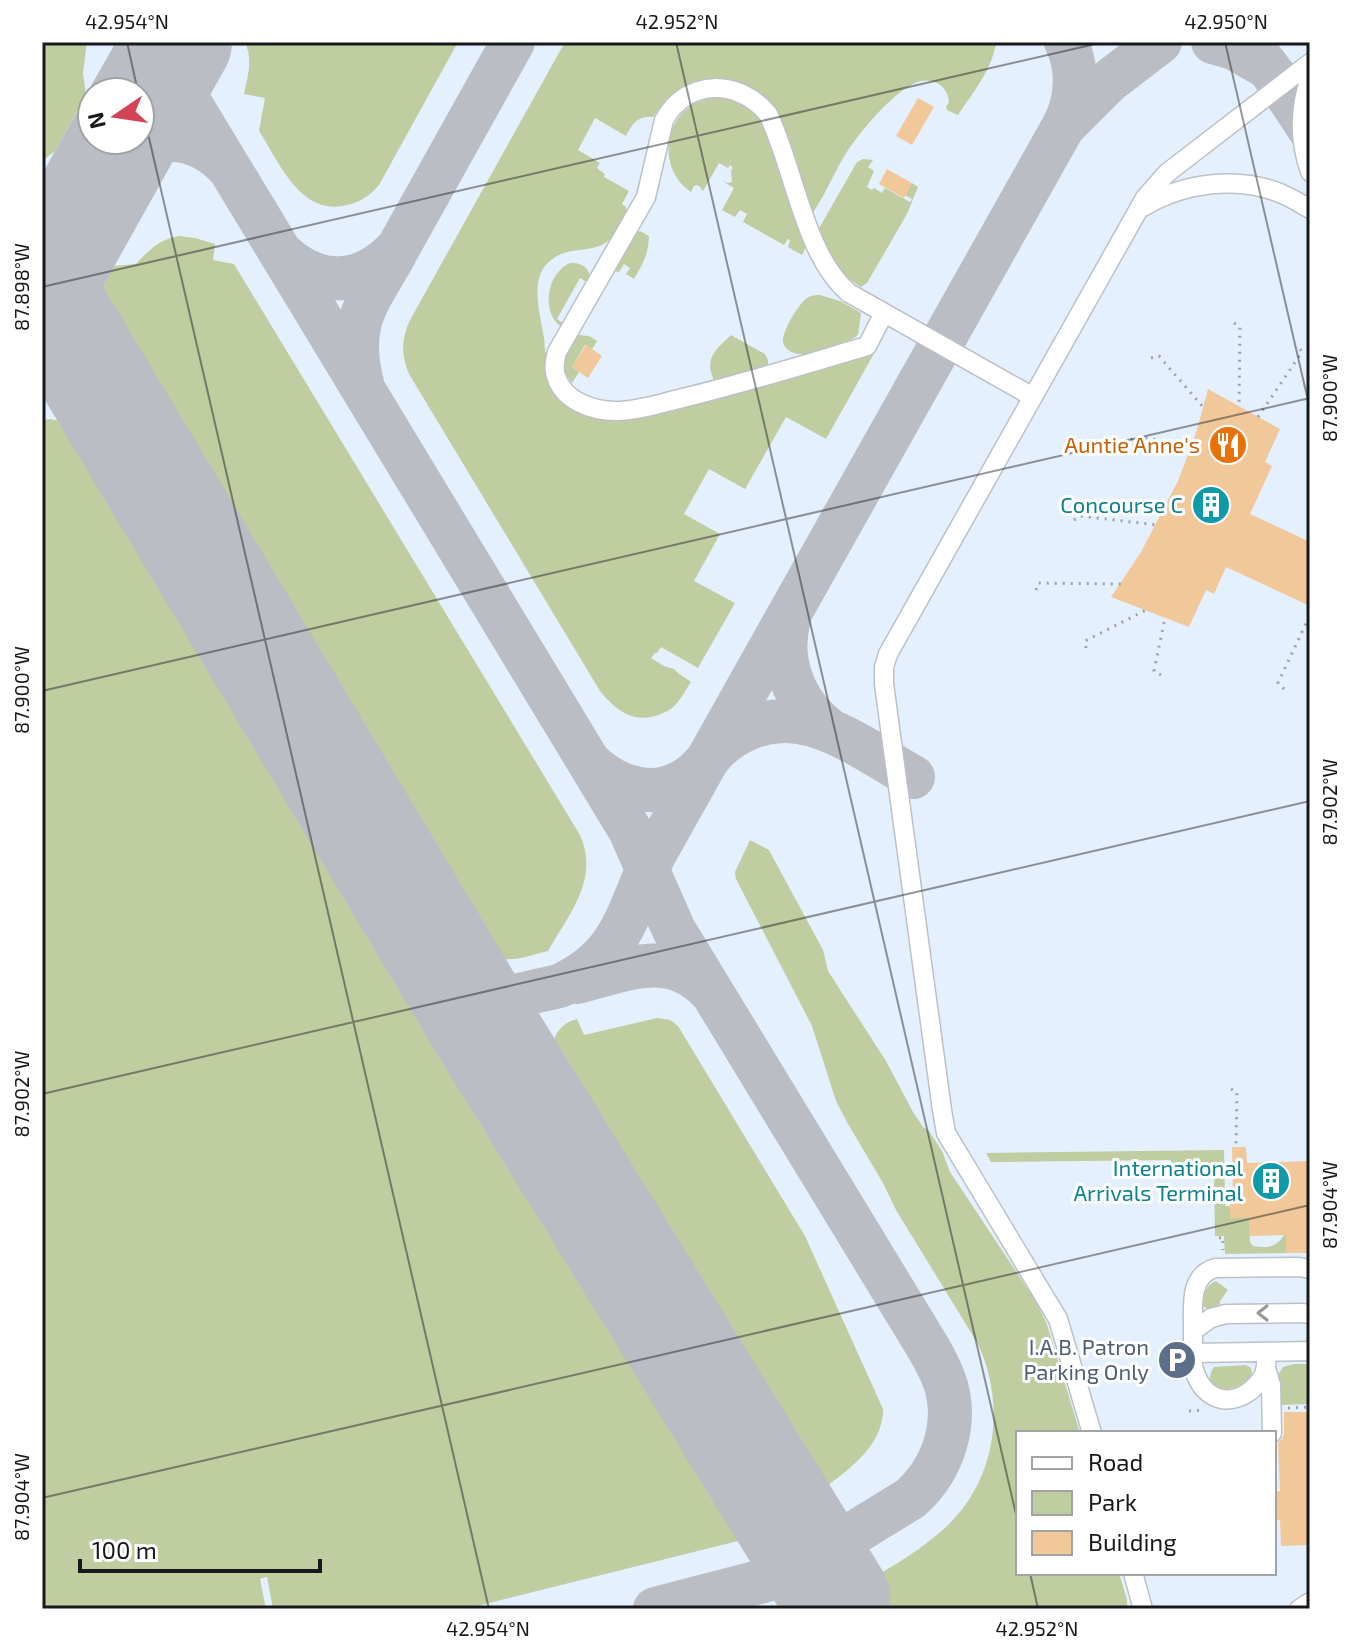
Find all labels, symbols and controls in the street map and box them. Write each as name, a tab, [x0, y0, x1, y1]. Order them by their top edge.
text: 42.954°N	[85, 9, 169, 33]
text: 42.952°N	[636, 9, 718, 33]
text: 42.950°N	[1184, 9, 1268, 33]
north arrow	[76, 76, 156, 156]
text: N	[81, 110, 110, 131]
text: 87.898°W	[9, 243, 33, 331]
text: 87.900°W	[1317, 354, 1341, 442]
restaurant icon: Auntie Anne's	[1207, 424, 1249, 466]
place label: Auntie Anne's	[1064, 431, 1200, 457]
building icon: Concourse C	[1190, 484, 1232, 526]
place label: Concourse C	[1060, 491, 1183, 517]
text: 87.900°W	[9, 646, 33, 734]
text: 87.902°W	[1317, 758, 1341, 846]
text: 87.902°W	[9, 1050, 33, 1138]
place label: International Arrivals Terminal	[1073, 1154, 1243, 1205]
building icon: International Arrivals Terminal	[1250, 1160, 1292, 1202]
text: 87.904°W	[1317, 1161, 1341, 1249]
one-way arrow	[1256, 1305, 1269, 1322]
place label: I.A.B. Patron Parking Only	[1023, 1333, 1149, 1384]
parking icon: I.A.B. Patron Parking Only	[1156, 1339, 1198, 1381]
legend	[1016, 1431, 1276, 1575]
text: Road	[1088, 1447, 1143, 1476]
text: 87.904°W	[9, 1453, 33, 1541]
text: Park	[1088, 1487, 1137, 1516]
scale bar	[80, 1523, 320, 1573]
text: Building	[1088, 1527, 1177, 1556]
text: 100 m	[92, 1535, 157, 1564]
text: 42.954°N	[446, 1616, 530, 1640]
text: 42.952°N	[996, 1616, 1078, 1640]

